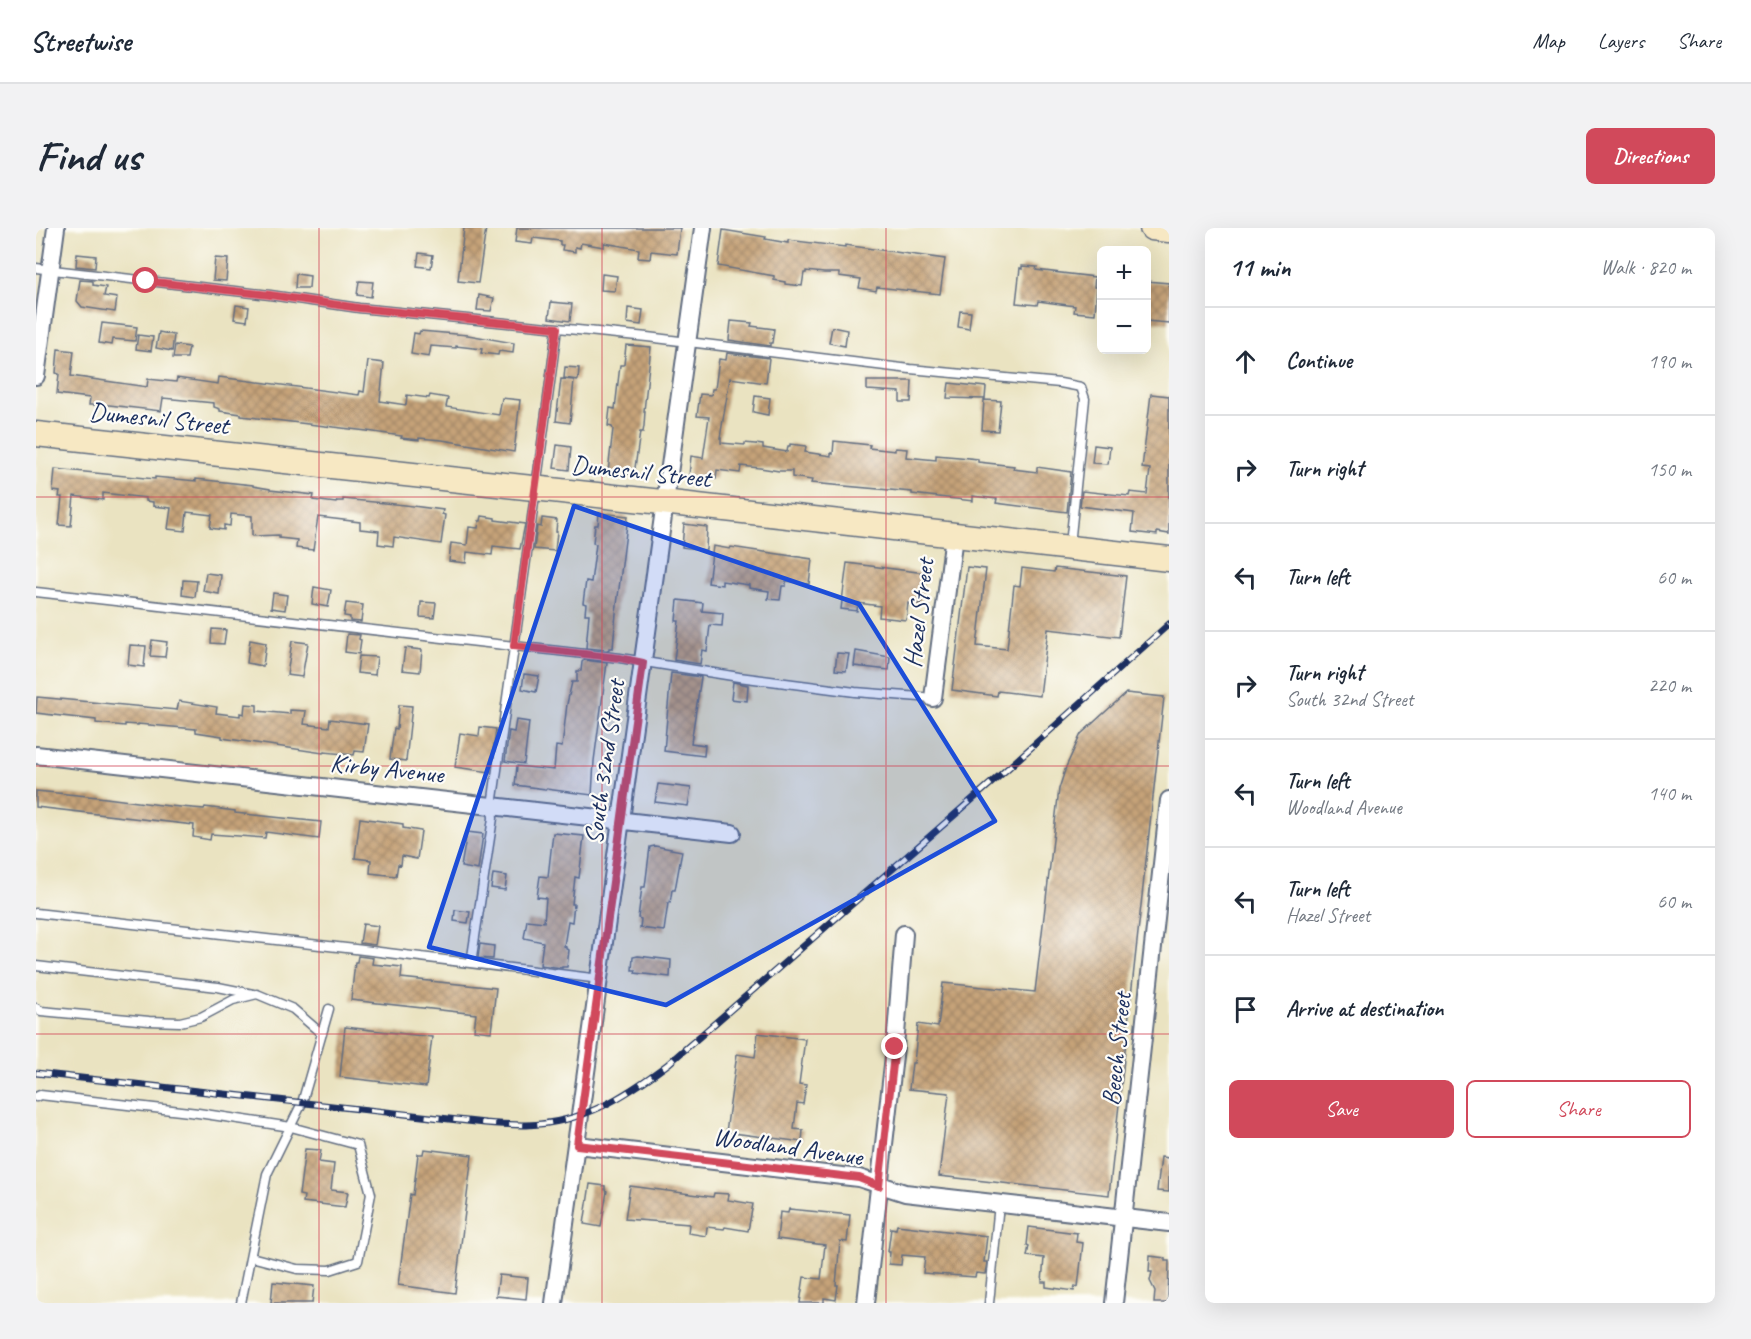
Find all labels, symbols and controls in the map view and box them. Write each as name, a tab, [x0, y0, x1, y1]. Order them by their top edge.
text: Streetwise	[30, 24, 131, 59]
text: Map	[1532, 28, 1565, 54]
text: Layers	[1598, 28, 1644, 54]
text: Share	[1677, 28, 1721, 54]
button: Directions	[1586, 128, 1715, 184]
text: Find us	[36, 130, 141, 183]
map controls	[1097, 246, 1151, 354]
button: +	[1097, 246, 1151, 300]
text: 11 min	[1229, 251, 1291, 284]
text: Walk · 820 m	[1601, 255, 1691, 280]
route start	[132, 267, 158, 293]
button: −	[1097, 300, 1151, 354]
icon: ahead	[1229, 345, 1262, 378]
text: Continue	[1286, 347, 1352, 375]
text: 190 m	[1648, 349, 1691, 374]
street label: Dumesnil Street	[88, 395, 233, 442]
street label: Dumesnil Street	[570, 448, 715, 495]
icon: right	[1229, 453, 1262, 486]
text: Turn right	[1286, 455, 1363, 483]
text: 150 m	[1648, 457, 1691, 482]
street label: Hazel Street	[895, 554, 942, 669]
icon: left	[1229, 561, 1262, 594]
text: Turn left	[1286, 563, 1350, 591]
text: 60 m	[1657, 565, 1691, 590]
text: Turn right	[1286, 659, 1363, 687]
icon: right	[1229, 669, 1262, 702]
text: 220 m	[1648, 673, 1691, 698]
street label: South 32nd Street	[577, 675, 633, 846]
text: South 32nd Street	[1286, 687, 1413, 712]
street label: Kirby Avenue	[329, 746, 447, 791]
text: Turn left	[1286, 767, 1350, 795]
icon: left	[1229, 777, 1262, 810]
text: 140 m	[1648, 781, 1691, 806]
text: Woodland Avenue	[1286, 795, 1402, 820]
text: Turn left	[1286, 875, 1350, 903]
icon: left	[1229, 885, 1262, 918]
text: 60 m	[1657, 889, 1691, 914]
text: Hazel Street	[1286, 903, 1370, 928]
street label: Beech Street	[1094, 988, 1139, 1107]
icon: arrive	[1229, 993, 1262, 1026]
text: Arrive at destination	[1286, 995, 1443, 1023]
route end	[881, 1033, 907, 1059]
button: Save	[1229, 1080, 1454, 1138]
button: Share	[1466, 1080, 1691, 1138]
street label: Woodland Avenue	[711, 1120, 866, 1174]

